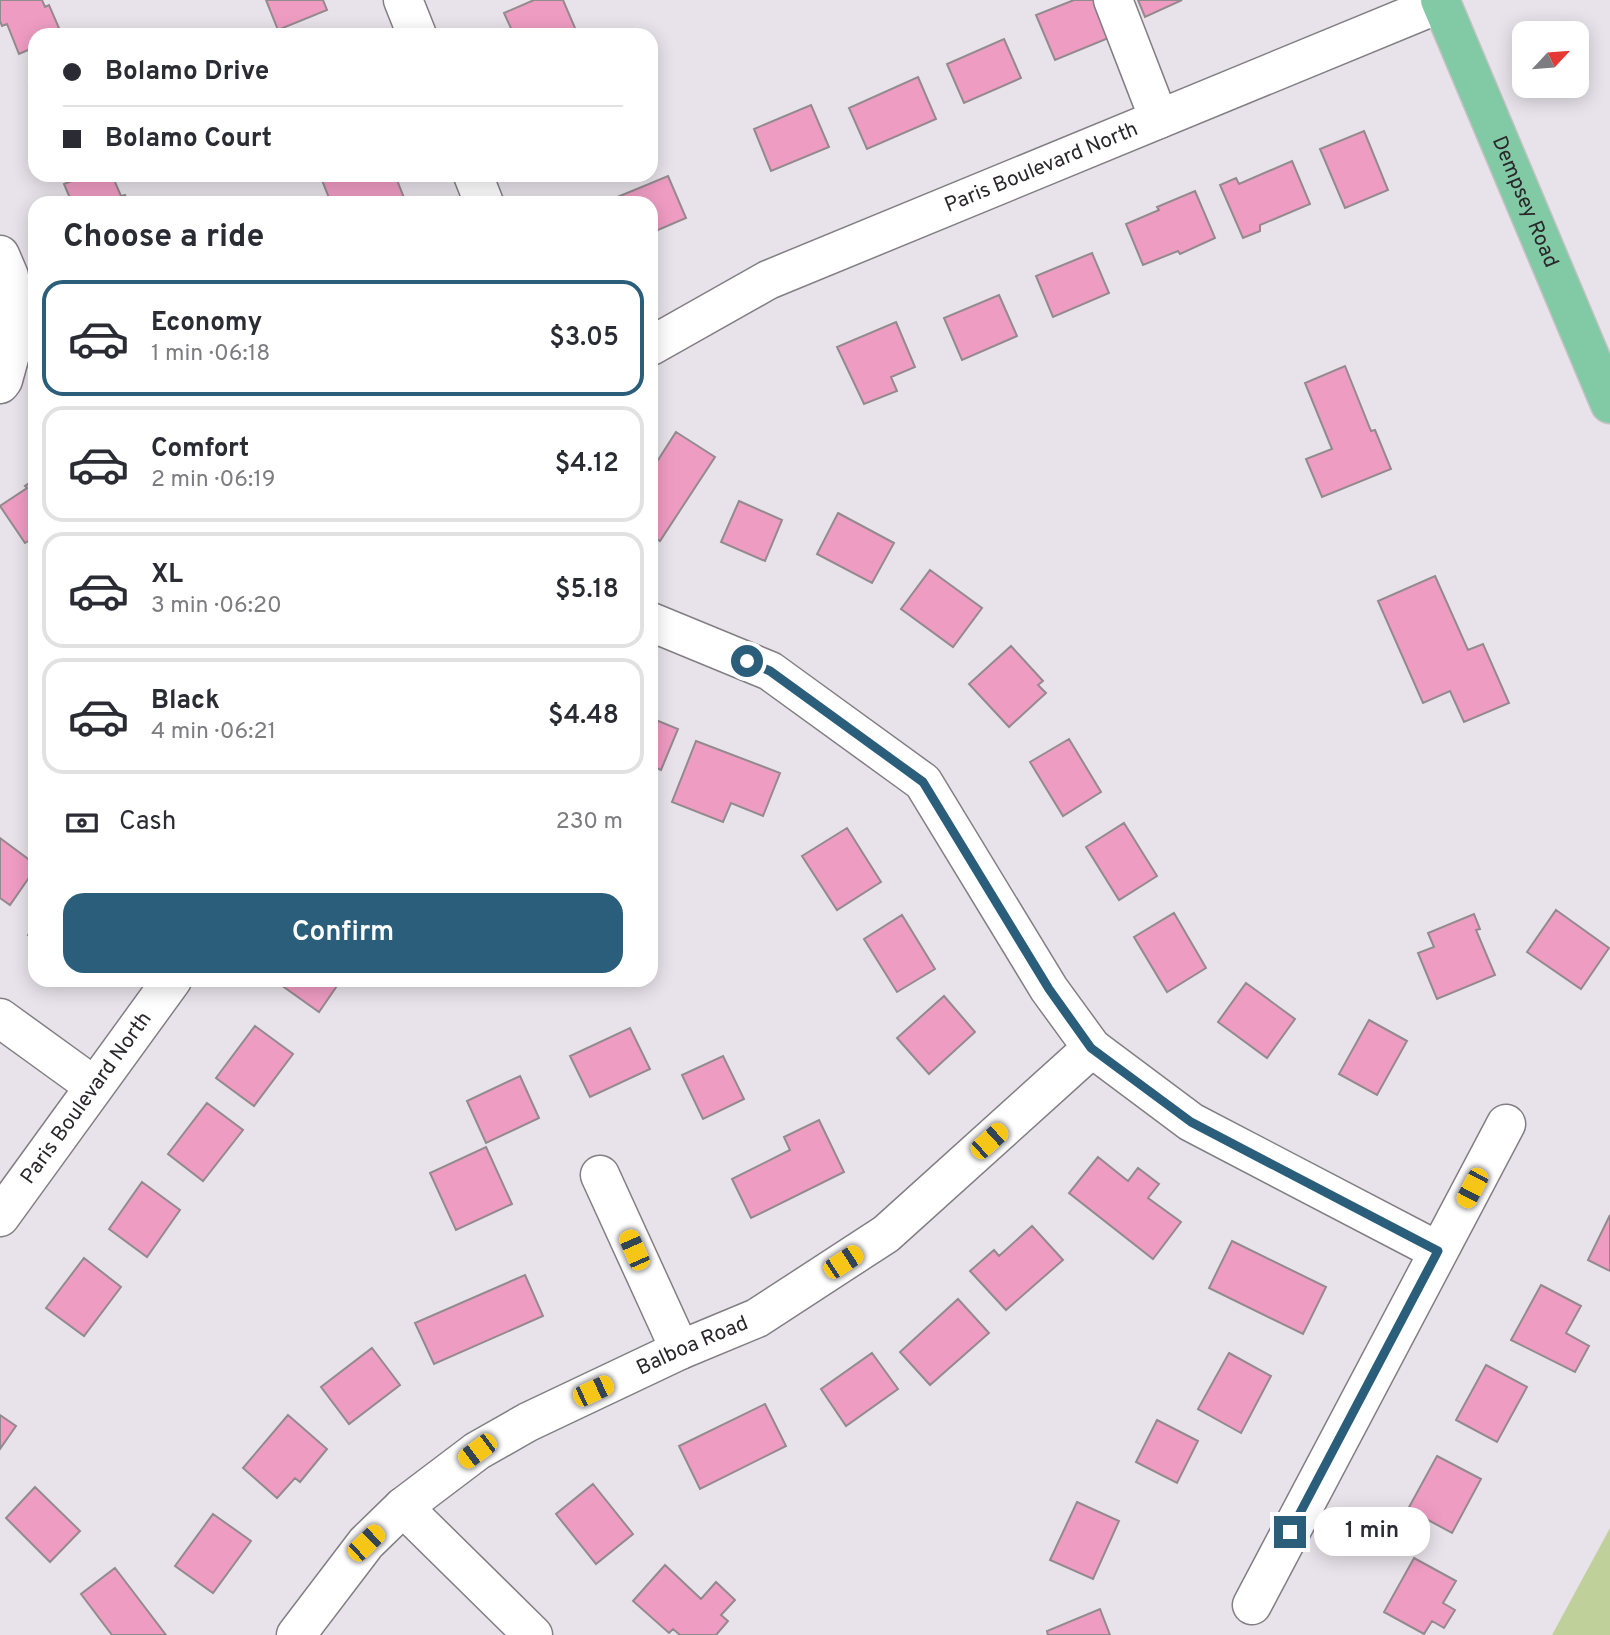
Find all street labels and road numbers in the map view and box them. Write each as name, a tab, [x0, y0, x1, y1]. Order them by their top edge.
street label: Paris Boulevard North	[941, 116, 1142, 219]
street label: Dempsey Road	[1485, 132, 1565, 272]
street label: Paris Boulevard North	[15, 1006, 158, 1190]
street label: Balboa Road	[632, 1310, 752, 1382]

